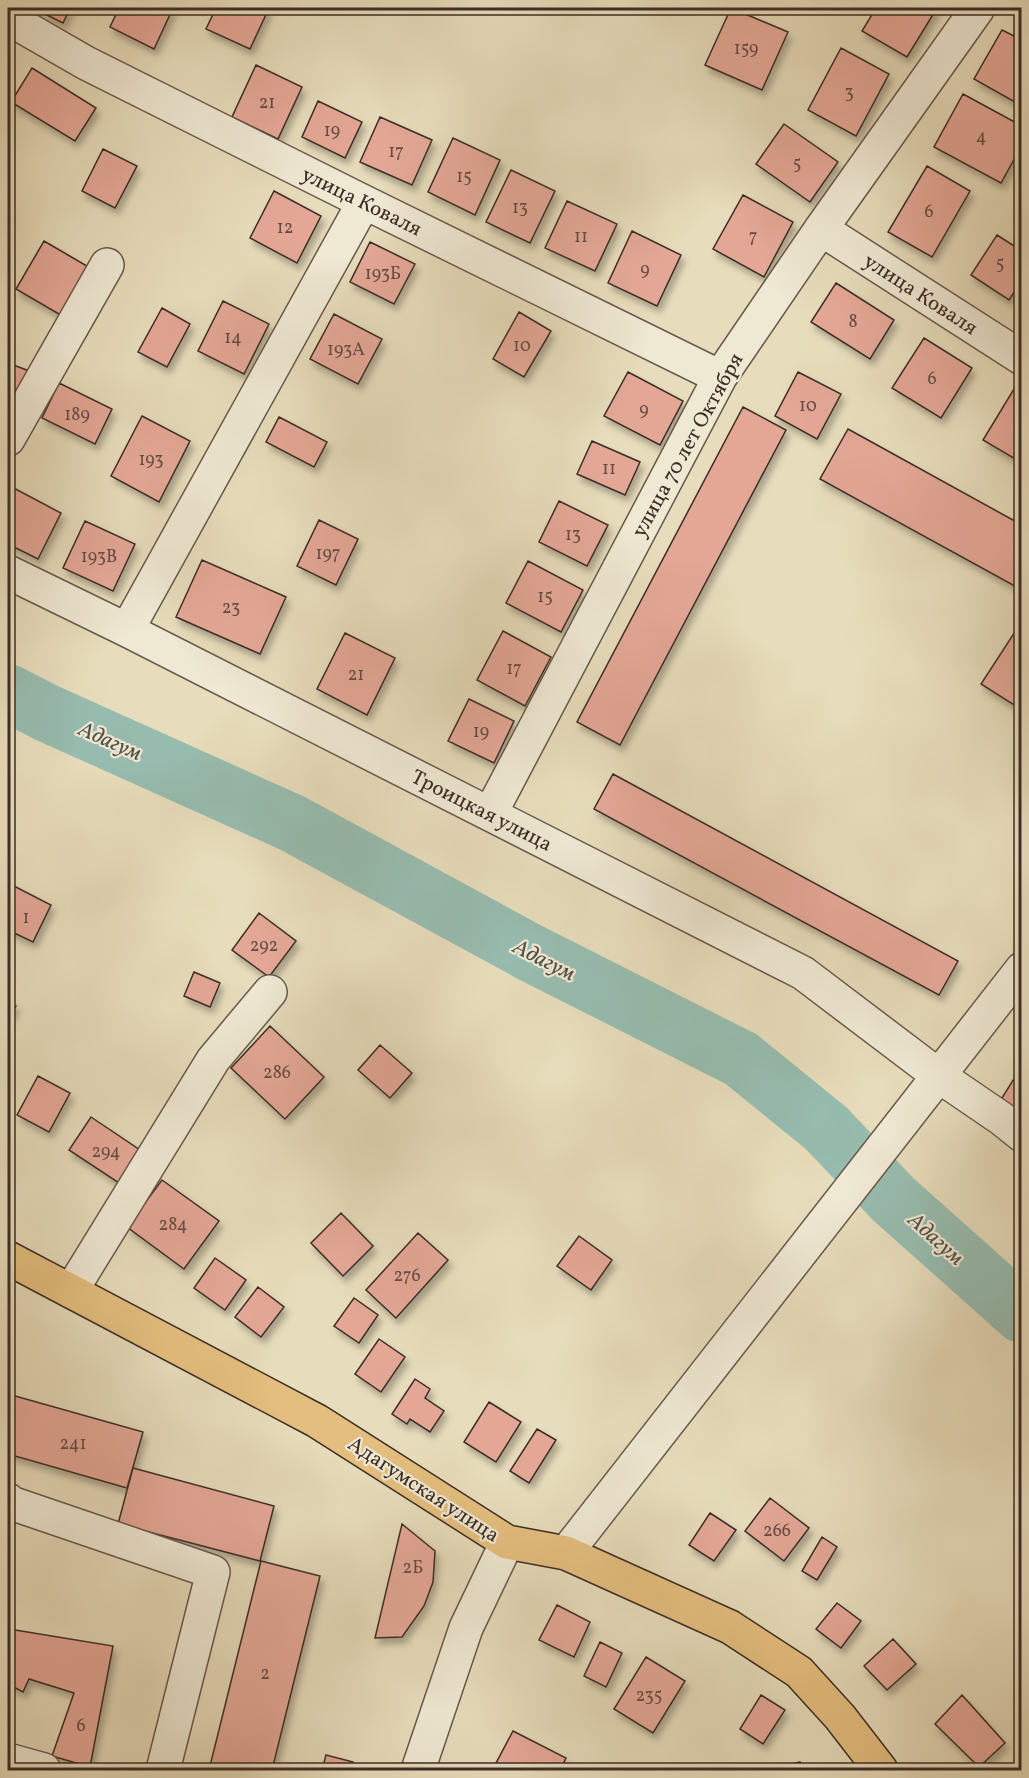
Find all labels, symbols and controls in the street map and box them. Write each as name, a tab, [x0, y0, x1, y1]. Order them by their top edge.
house number: 159	[734, 37, 758, 62]
house number: 3	[844, 81, 854, 106]
house number: 21	[259, 91, 275, 116]
house number: 19	[324, 119, 340, 144]
house number: 4	[976, 125, 986, 150]
house number: 17	[388, 140, 404, 165]
house number: 5	[793, 152, 801, 177]
street label: улица Коваля	[296, 161, 427, 244]
house number: 15	[456, 165, 472, 190]
house number: 13	[512, 196, 528, 221]
house number: 6	[924, 200, 934, 225]
house number: 12	[277, 216, 293, 241]
house number: 11	[574, 225, 588, 250]
house number: 7	[749, 225, 757, 250]
street label: улица Коваля	[857, 247, 983, 343]
house number: 5	[996, 252, 1004, 277]
house number: 9	[640, 258, 650, 283]
house number: 193Б	[365, 262, 401, 287]
house number: 8	[848, 310, 858, 335]
house number: 14	[224, 326, 242, 351]
house number: 10	[513, 334, 531, 359]
house number: 193А	[327, 338, 365, 363]
street label: улица 70 лет Октября	[626, 348, 751, 543]
house number: 6	[927, 367, 937, 392]
house number: 10	[799, 394, 817, 419]
house number: 9	[639, 398, 649, 423]
house number: 189	[64, 403, 90, 428]
house number: 193	[138, 448, 164, 473]
house number: 11	[602, 457, 616, 482]
house number: 13	[565, 523, 581, 548]
house number: 197	[315, 542, 341, 567]
house number: 193В	[81, 545, 117, 570]
house number: 15	[537, 585, 553, 610]
house number: 23	[222, 596, 240, 621]
house number: 17	[506, 657, 522, 682]
house number: 21	[348, 663, 364, 688]
water label: Адагум	[72, 714, 147, 770]
house number: 19	[473, 720, 489, 745]
street label: Троицкая улица	[406, 763, 557, 859]
house number: 1	[23, 906, 29, 931]
water label: Адагум	[506, 932, 581, 990]
house number: 292	[250, 934, 278, 959]
house number: 286	[263, 1061, 291, 1086]
house number: 294	[91, 1140, 121, 1165]
water label: Адагум	[899, 1205, 971, 1274]
house number: 284	[158, 1213, 188, 1238]
house number: 276	[393, 1264, 421, 1289]
street label: Адагумская улица	[342, 1430, 505, 1550]
house number: 241	[60, 1432, 86, 1457]
house number: 266	[763, 1519, 791, 1544]
house number: 2Б	[403, 1556, 423, 1581]
house number: 2	[260, 1662, 270, 1687]
house number: 235	[635, 1684, 663, 1709]
house number: 6	[76, 1714, 86, 1739]

